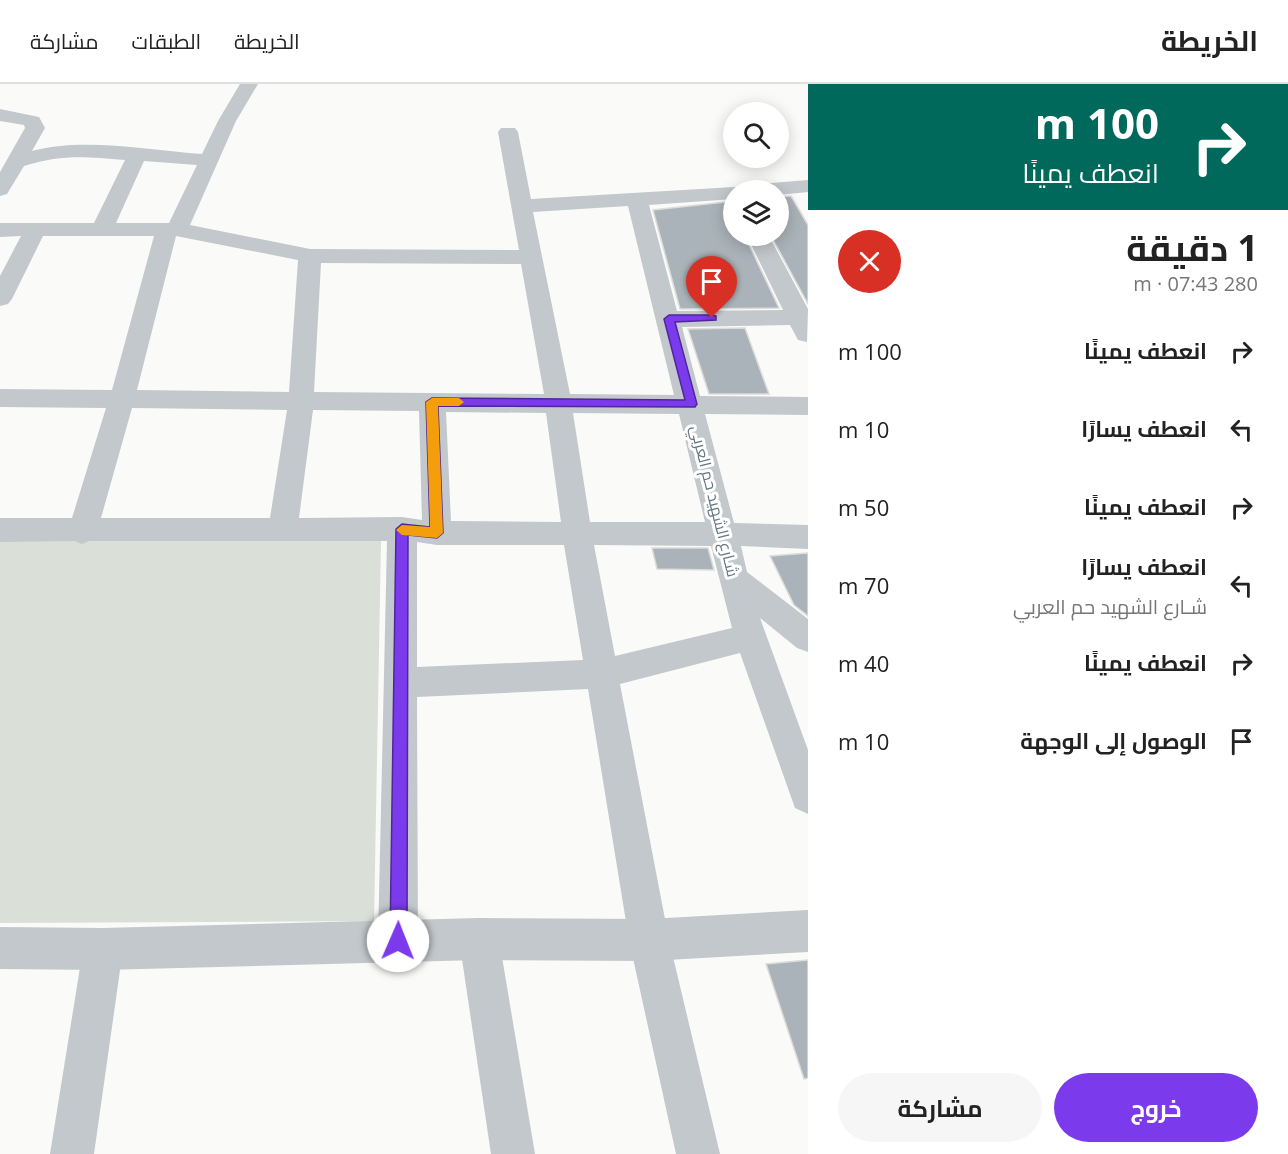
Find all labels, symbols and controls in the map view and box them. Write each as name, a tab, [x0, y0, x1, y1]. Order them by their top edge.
text: الخريطة	[1161, 21, 1258, 59]
text: مشاركة	[30, 27, 99, 55]
text: الطبقات	[132, 27, 201, 55]
text: الخريطة	[234, 27, 300, 55]
text: 100 m	[1035, 94, 1159, 151]
map controls	[723, 102, 789, 246]
button: search	[723, 102, 789, 168]
icon: right	[1180, 108, 1258, 186]
text: انعطف يمينًا	[1022, 154, 1159, 191]
button: layers	[723, 180, 789, 246]
text: 1 دقيقة	[1126, 223, 1258, 272]
button: close	[838, 230, 901, 293]
pin	[686, 256, 737, 318]
icon: arrive	[695, 265, 728, 298]
text: 280 m · 07:43	[1133, 270, 1258, 297]
text: انعطف يمينًا	[1084, 335, 1207, 365]
icon: right	[1225, 335, 1258, 368]
text: 100 m	[838, 336, 902, 366]
text: انعطف يسارًا	[1081, 413, 1207, 443]
icon: left	[1225, 413, 1258, 446]
text: 10 m	[838, 414, 889, 444]
street label: شـارع الشهيد حم العربي	[683, 423, 744, 580]
text: انعطف يمينًا	[1084, 491, 1207, 521]
icon: right	[1225, 491, 1258, 524]
text: 50 m	[838, 492, 889, 522]
text: انعطف يسارًا	[1081, 551, 1207, 581]
icon: left	[1225, 569, 1258, 602]
text: 70 m	[838, 570, 889, 600]
text: شـارع الشهيد حم العربي	[1013, 593, 1207, 620]
text: انعطف يمينًا	[1084, 647, 1207, 677]
icon: right	[1225, 647, 1258, 680]
text: 40 m	[838, 648, 889, 678]
text: الوصول إلى الوجهة	[1020, 725, 1207, 755]
icon: arrive	[1225, 725, 1258, 758]
text: 10 m	[838, 726, 889, 756]
position arrow	[366, 909, 430, 973]
button: مشاركة	[838, 1073, 1042, 1142]
button: خروج	[1054, 1073, 1258, 1142]

